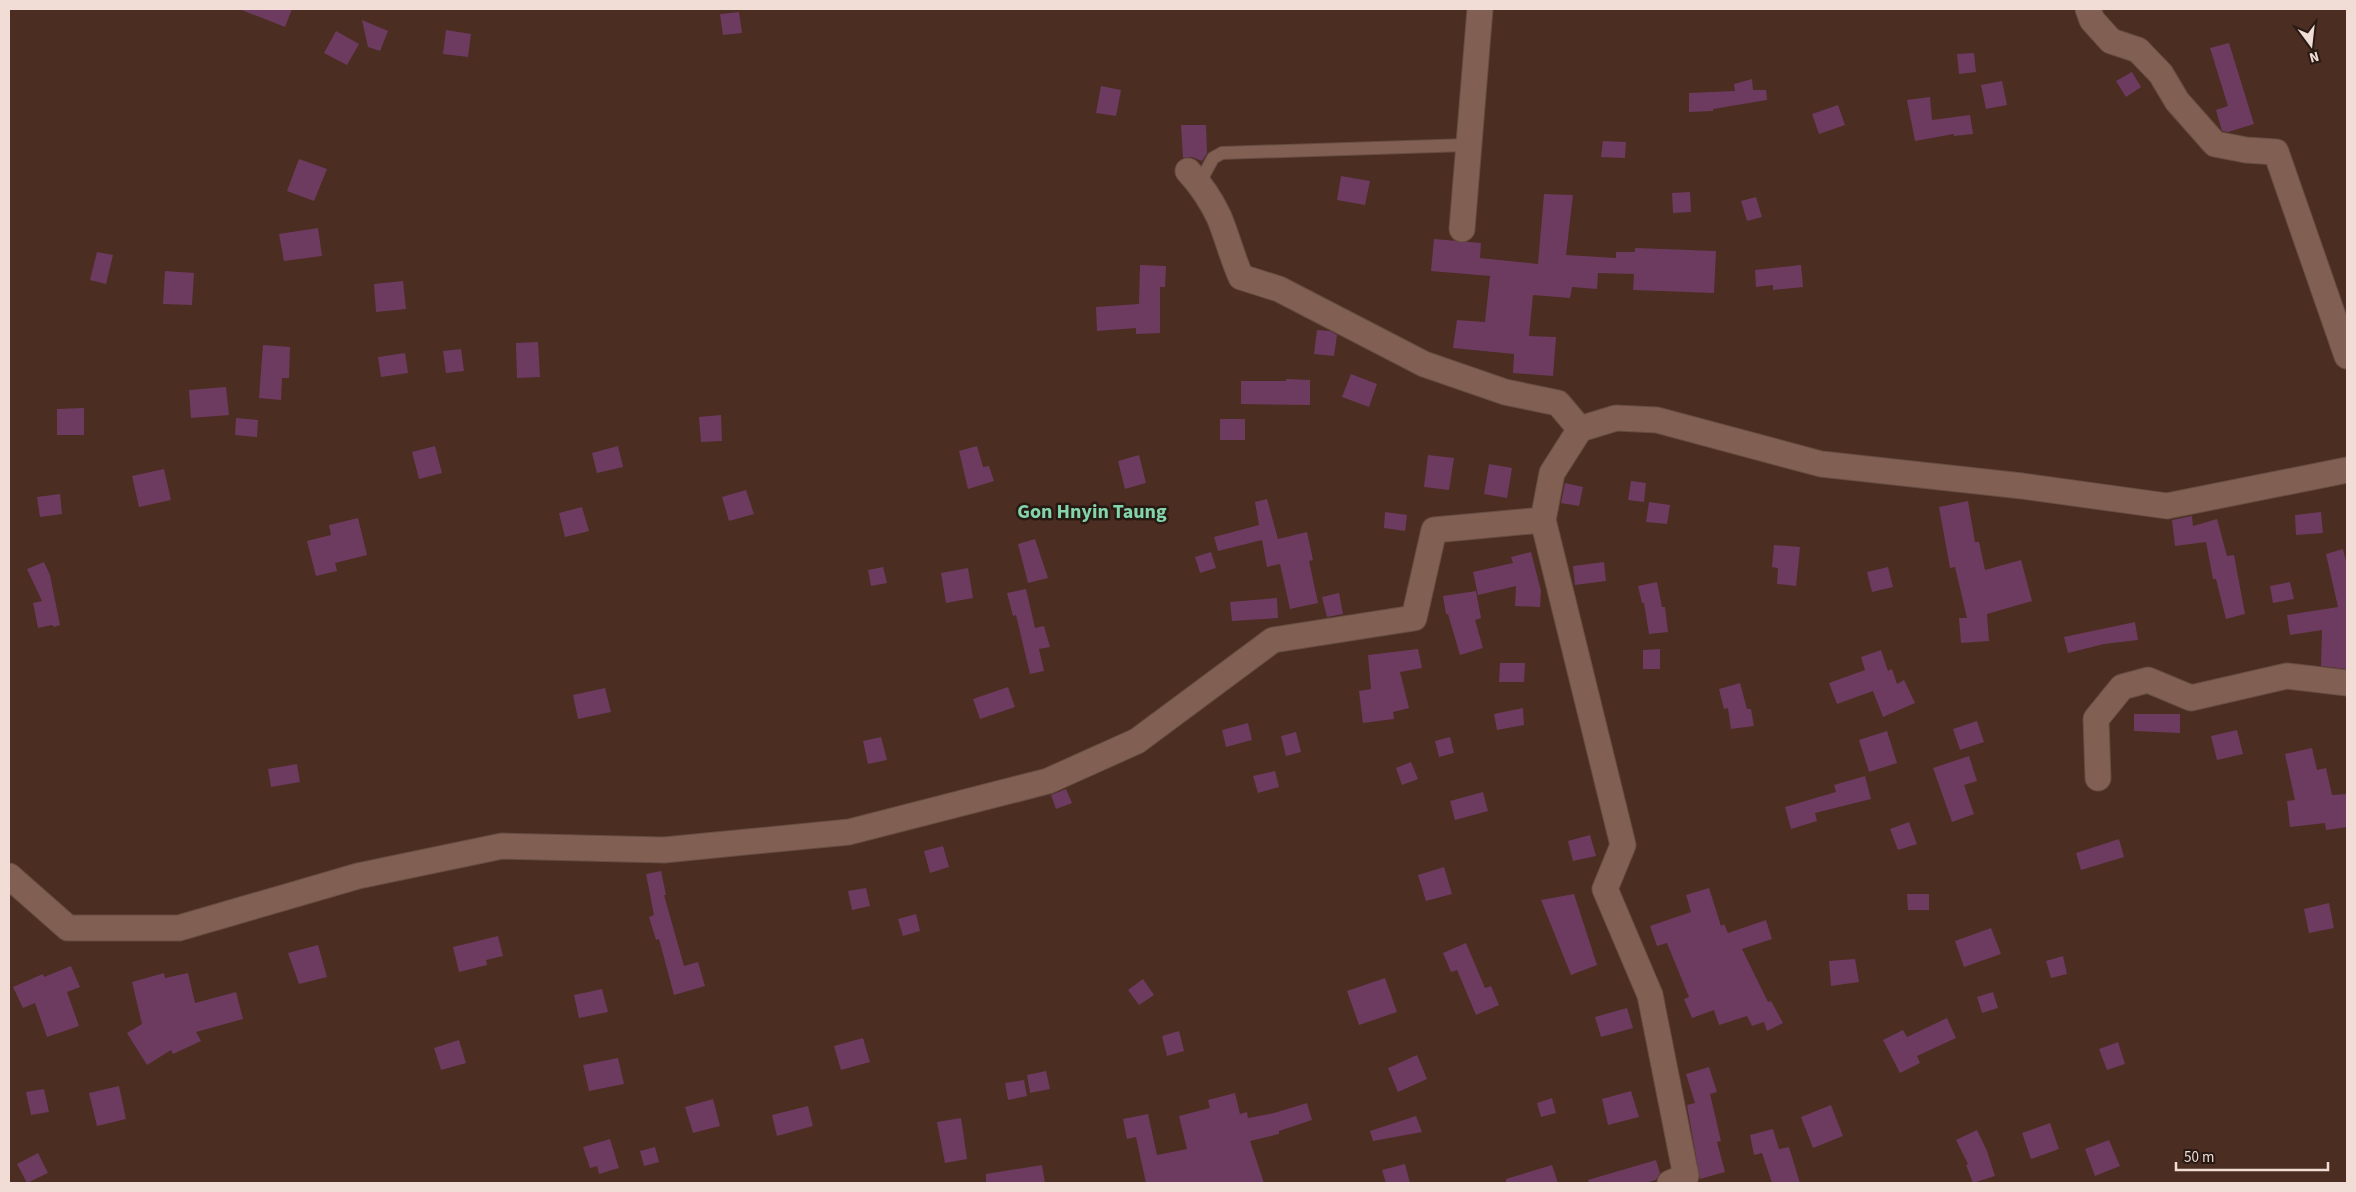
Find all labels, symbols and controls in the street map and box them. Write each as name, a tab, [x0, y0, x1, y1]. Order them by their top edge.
north arrow	[2286, 20, 2336, 70]
text: N	[2307, 46, 2321, 67]
district label: Gon Hnyin Taung	[1017, 498, 1167, 526]
scale bar	[2176, 1140, 2328, 1172]
text: 50 m	[2184, 1147, 2214, 1168]

